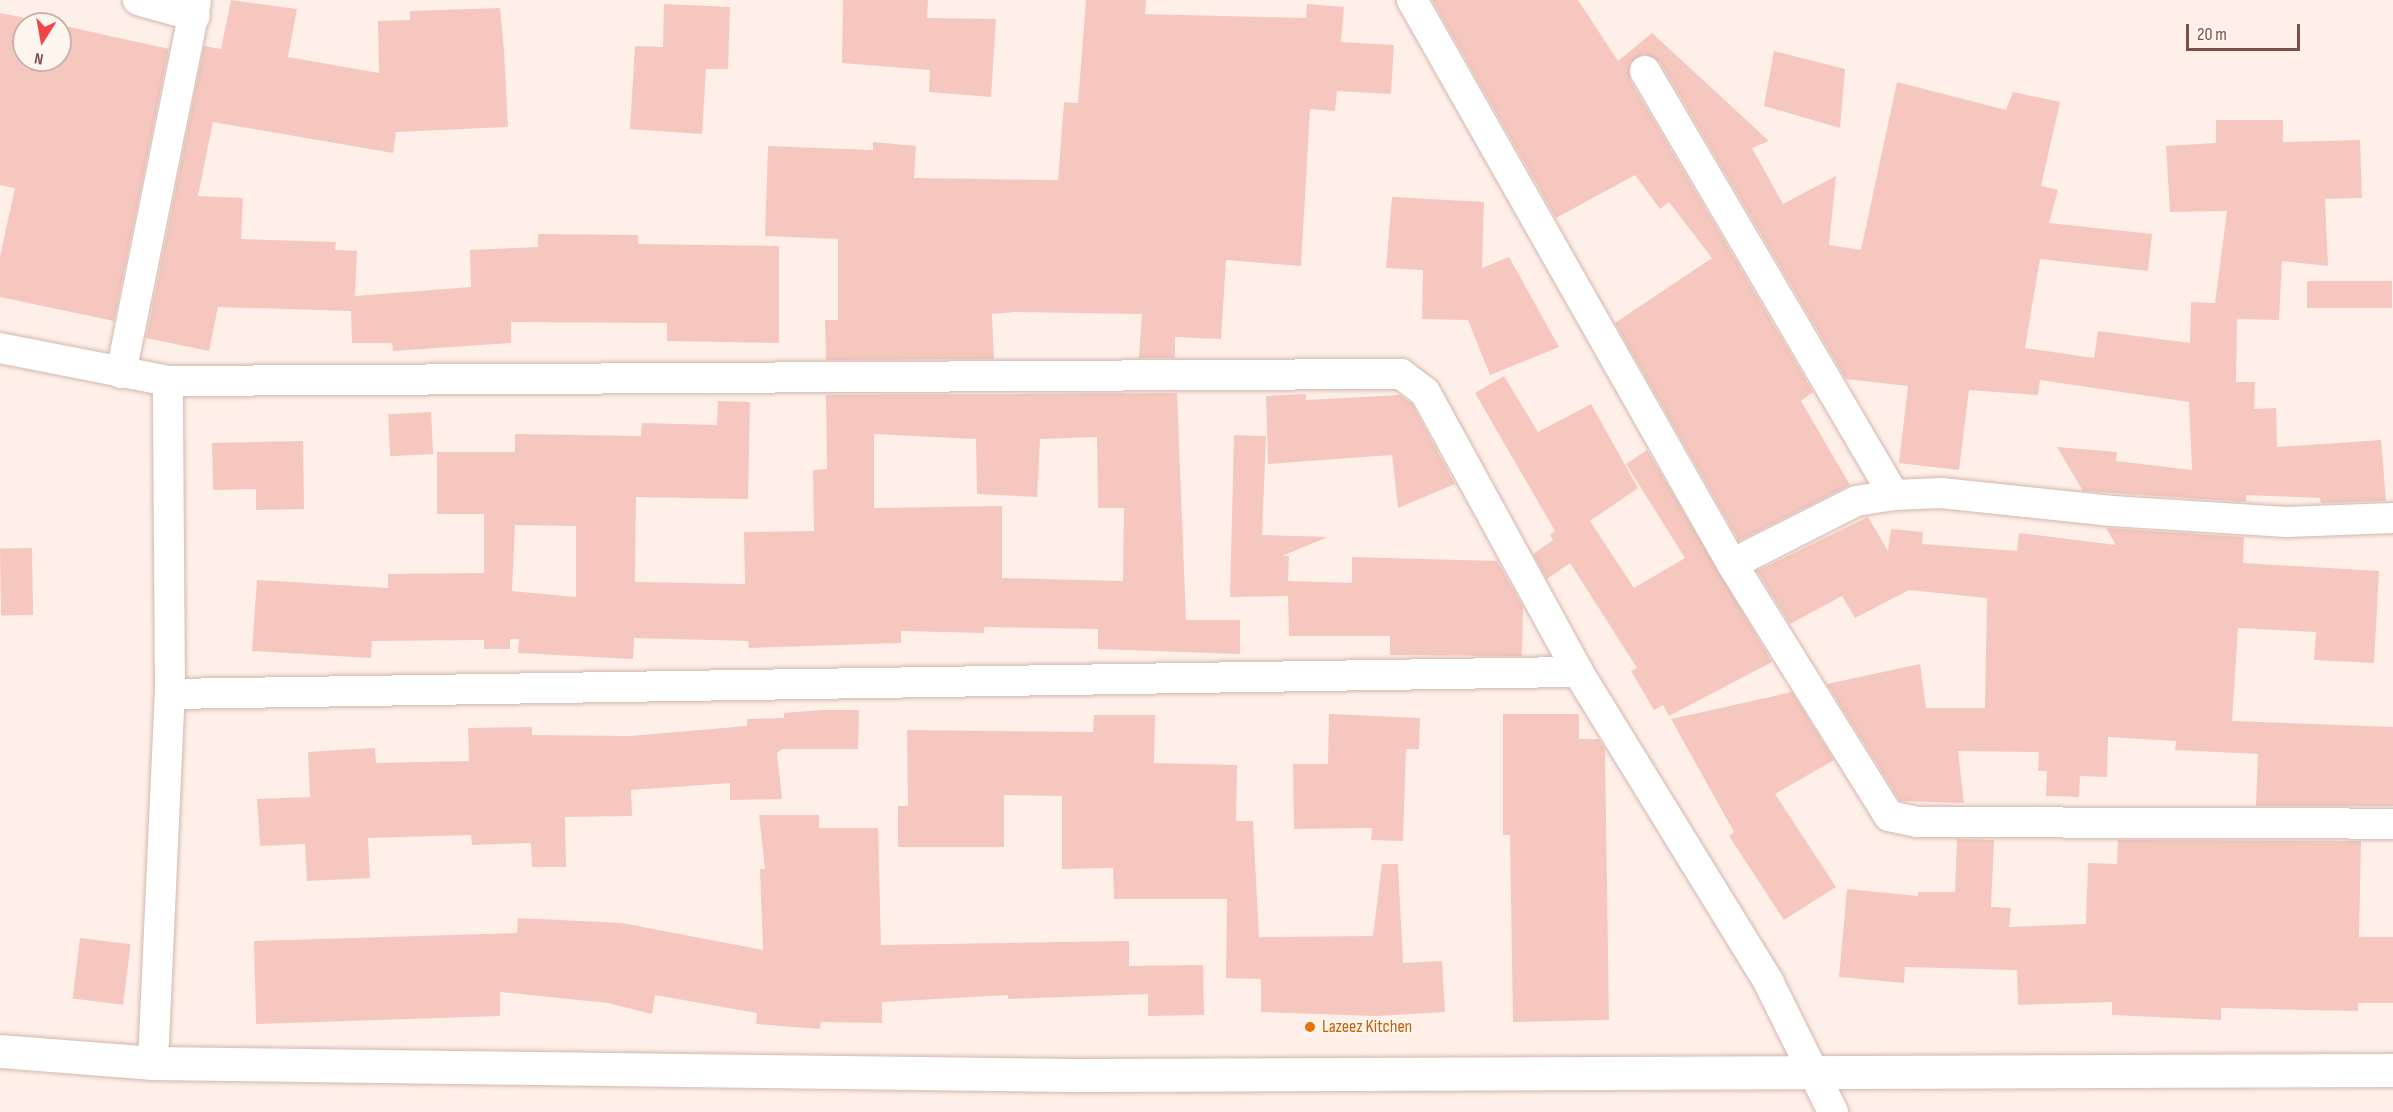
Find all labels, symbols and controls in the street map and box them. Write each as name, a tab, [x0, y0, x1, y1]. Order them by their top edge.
north arrow	[12, 12, 72, 72]
scale bar	[2189, 12, 2303, 50]
text: 20 m	[2197, 24, 2227, 45]
text: N	[33, 48, 45, 68]
place label: Lazeez Kitchen	[1322, 1016, 1412, 1038]
marker: Lazeez Kitchen	[1303, 1020, 1317, 1034]

